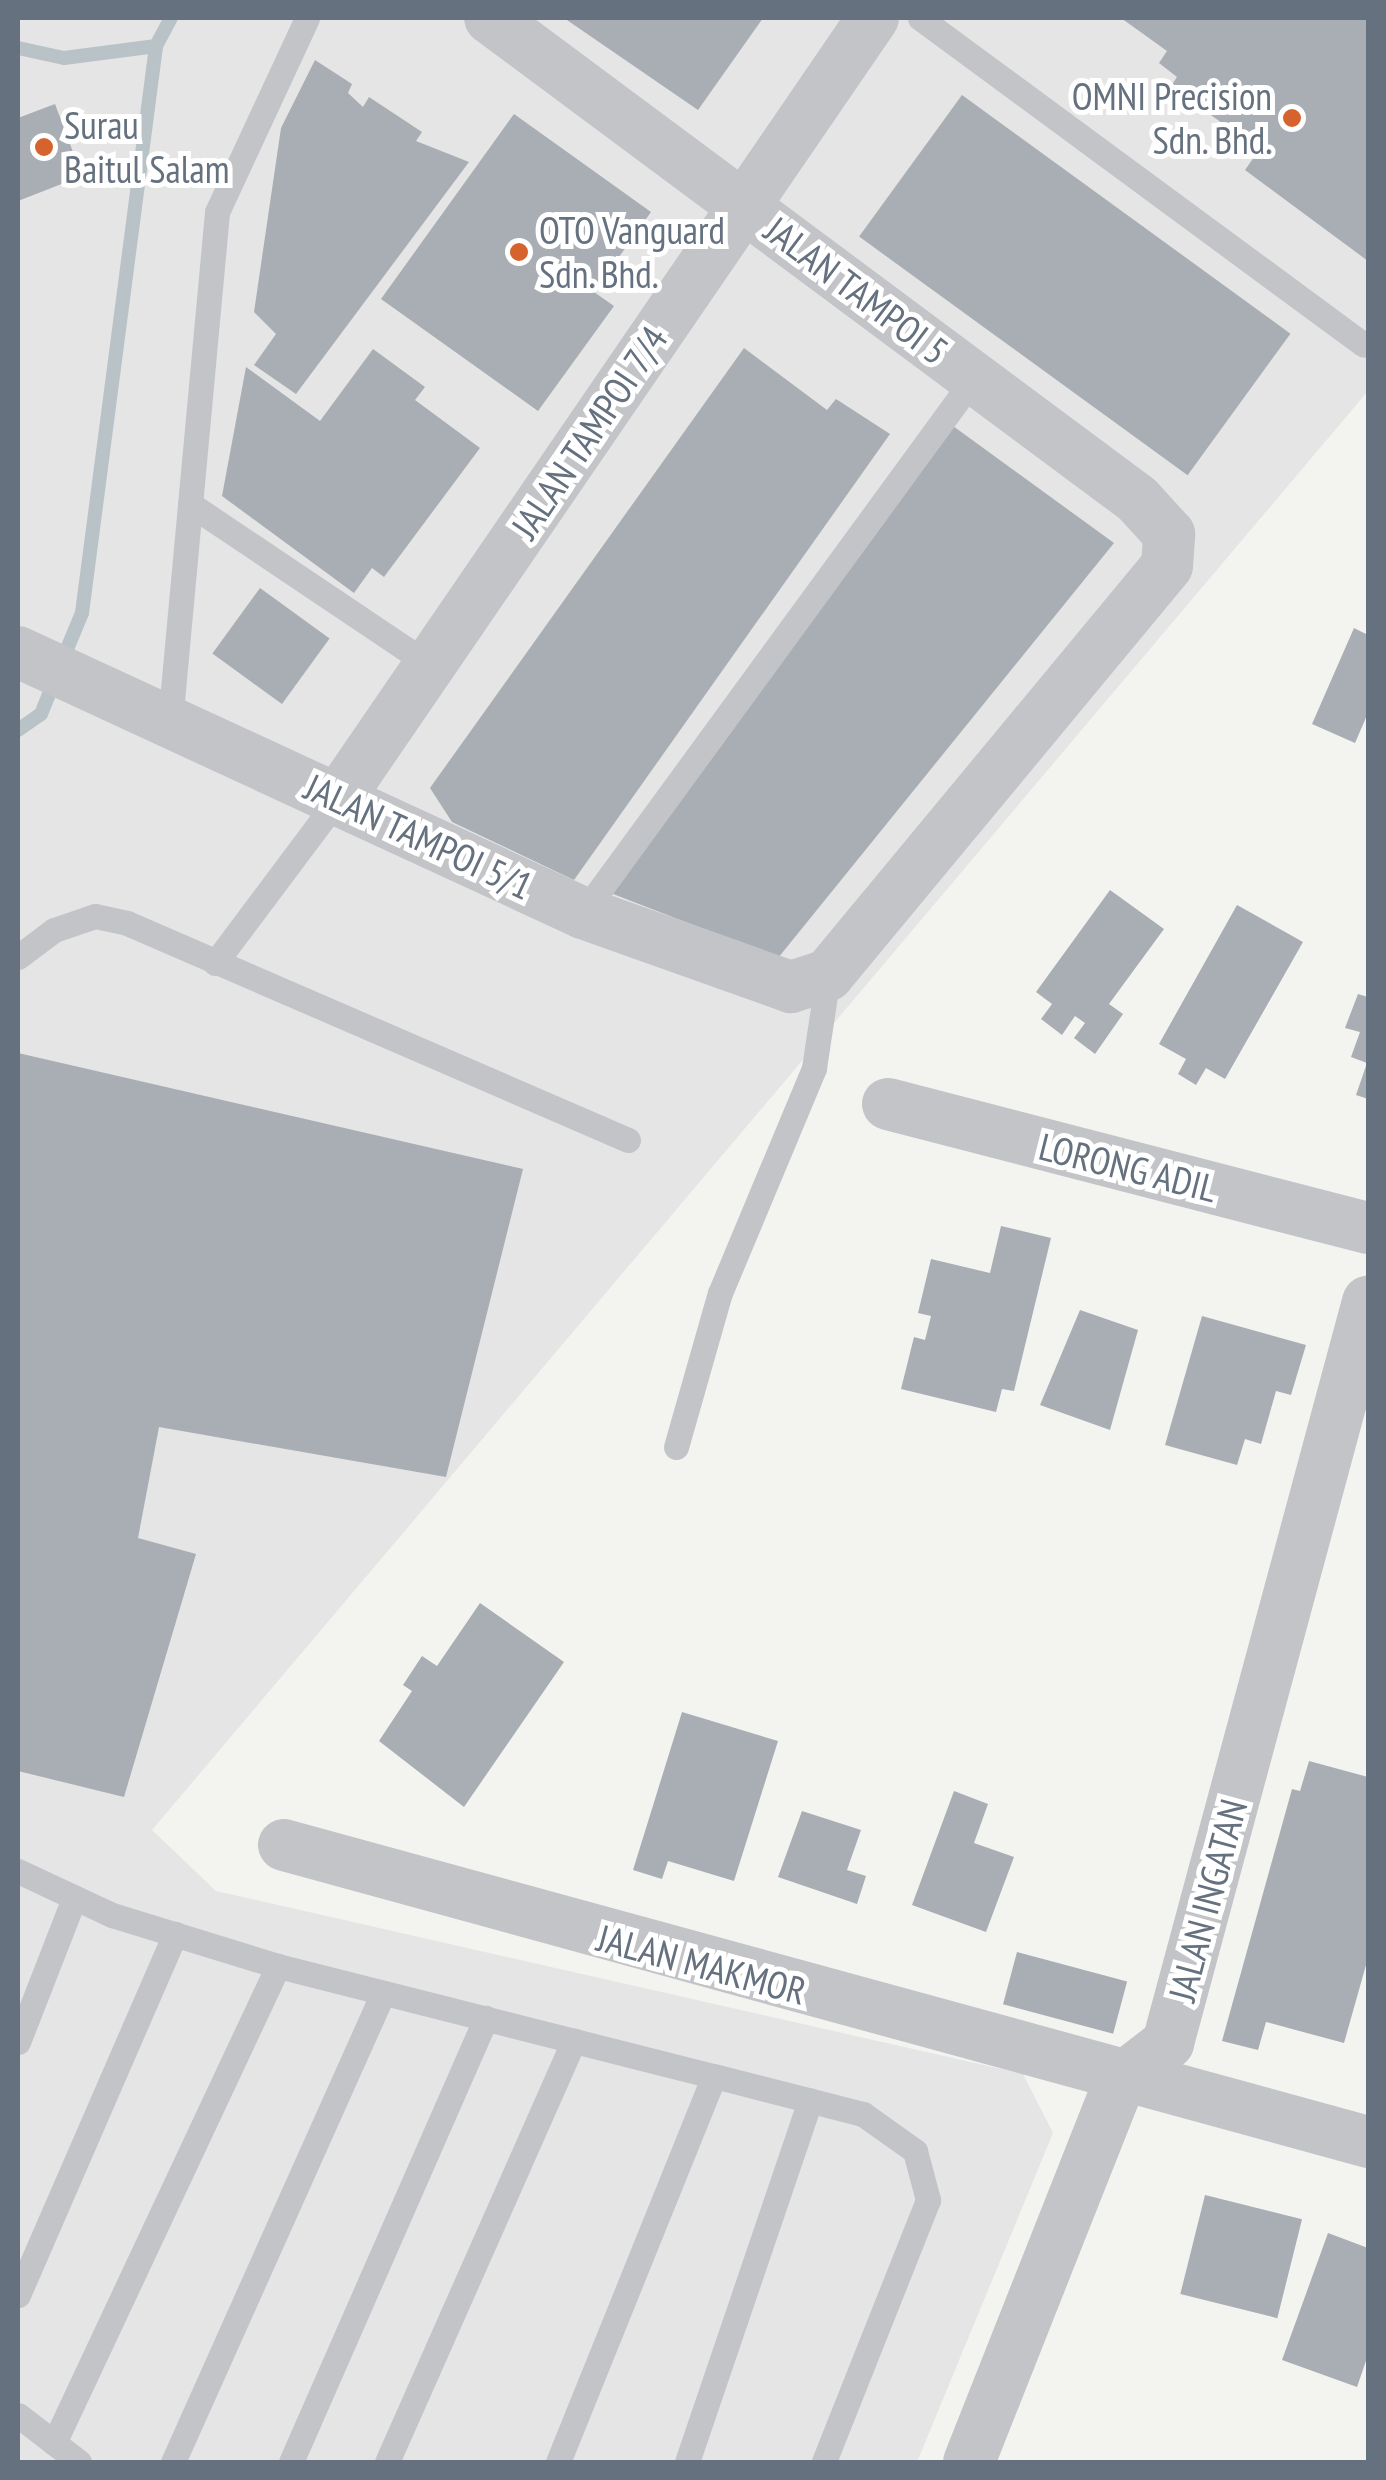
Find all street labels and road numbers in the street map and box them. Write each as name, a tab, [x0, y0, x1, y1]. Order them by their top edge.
street label: JALAN TAMPOI 5	[756, 206, 958, 374]
street label: JALAN TAMPOI 7/4	[501, 317, 677, 547]
street label: JALAN TAMPOI 5/1	[298, 763, 540, 909]
street label: LORONG ADIL	[1034, 1123, 1222, 1211]
street label: JALAN INGATAN	[1158, 1794, 1256, 2006]
street label: JALAN MAKMOR	[593, 1914, 811, 2014]

